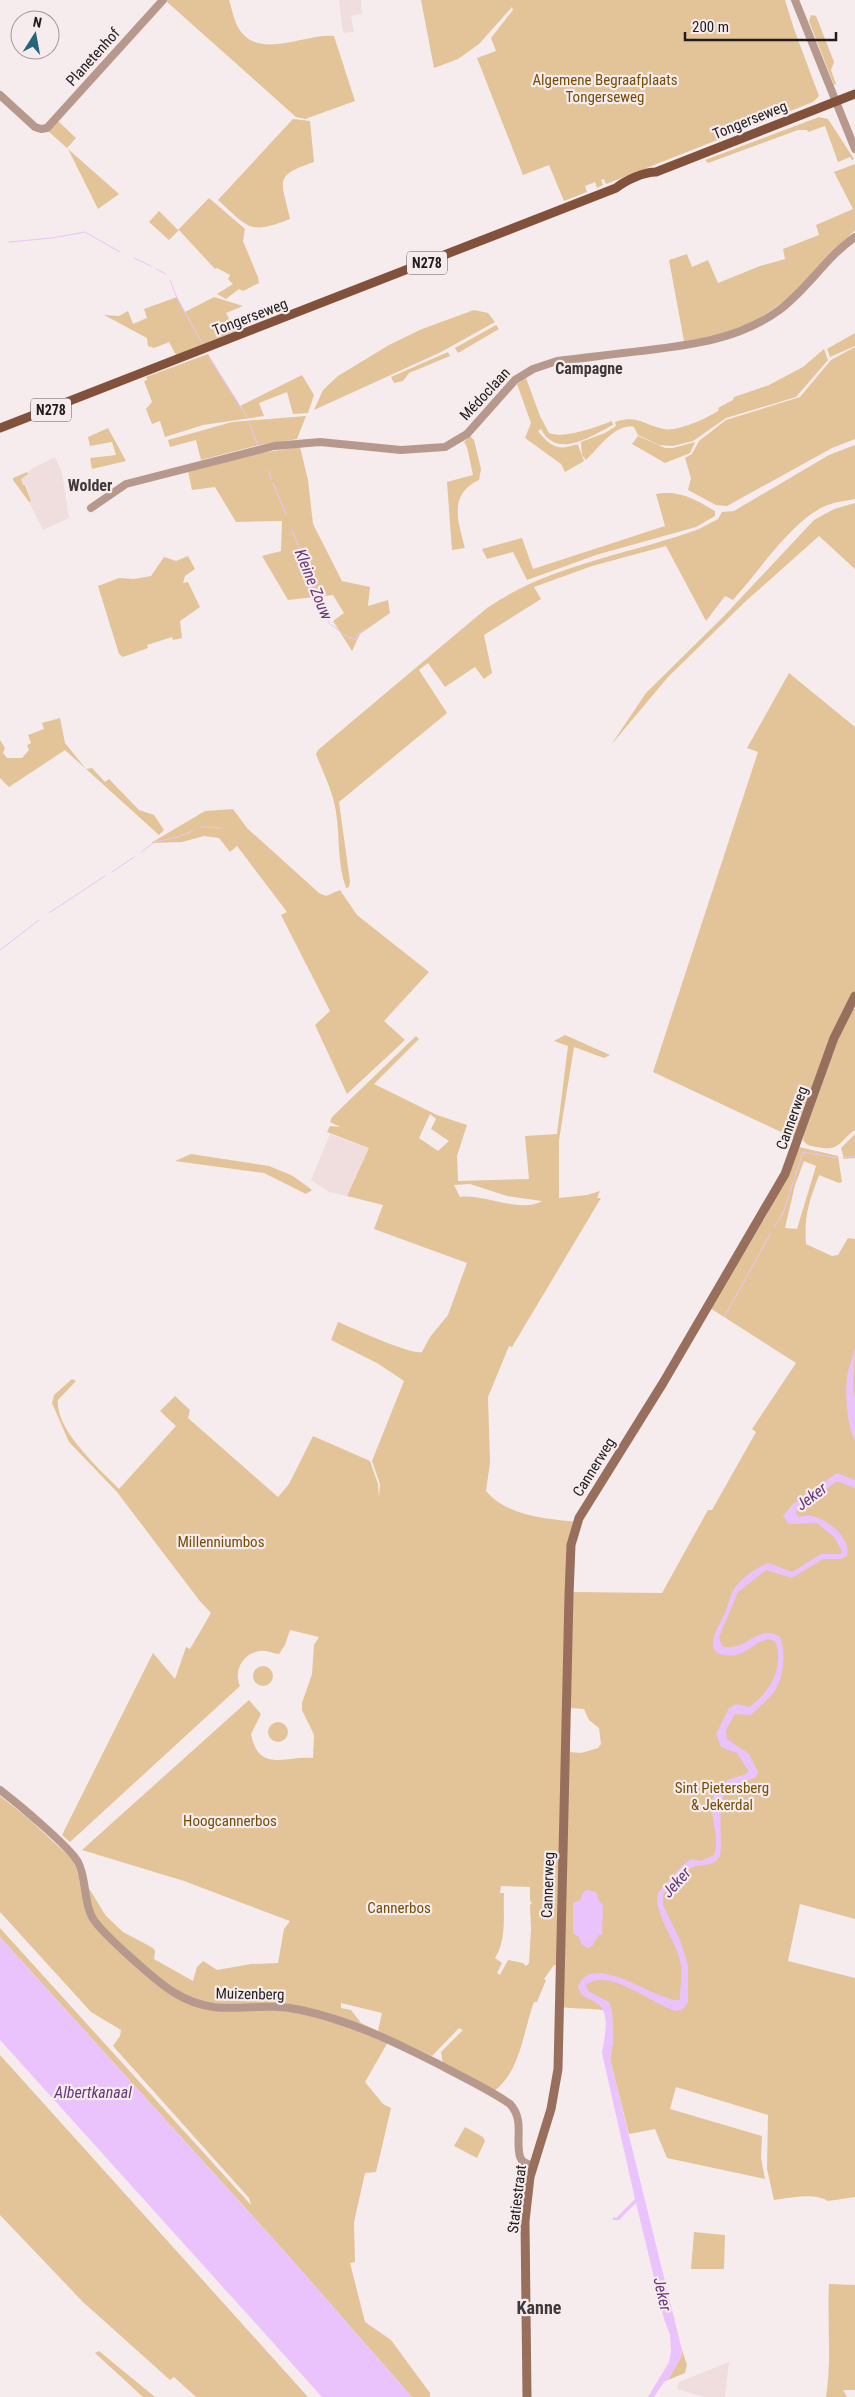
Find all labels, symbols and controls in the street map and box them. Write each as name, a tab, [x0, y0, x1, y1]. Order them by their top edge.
north arrow	[10, 10, 60, 60]
scale bar	[685, 10, 836, 42]
text: N	[32, 14, 43, 31]
text: 200 m	[692, 18, 729, 36]
street label: Planetenhof	[62, 24, 124, 90]
park label: Algemene Begraafplaats Tongerseweg	[532, 71, 678, 106]
street label: Tongerseweg	[710, 97, 790, 143]
road number: N278	[407, 252, 447, 274]
street label: Tongerseweg	[210, 294, 290, 340]
district label: Campagne	[555, 359, 623, 378]
street label: Médoclaan	[456, 364, 514, 424]
road number: N278	[31, 398, 71, 422]
district label: Wolder	[68, 476, 112, 495]
water label: Kleine Zouw	[291, 546, 337, 623]
street label: Cannerweg	[772, 1084, 812, 1152]
street label: Cannerweg	[569, 1434, 619, 1500]
water label: Jeker	[792, 1478, 831, 1514]
park label: Millenniumbos	[178, 1533, 265, 1551]
park label: Sint Pietersberg & Jekerdal	[675, 1779, 769, 1814]
park label: Hoogcannerbos	[183, 1812, 277, 1830]
street label: Cannerweg	[538, 1852, 558, 1918]
water label: Jeker	[658, 1863, 696, 1901]
park label: Cannerbos	[367, 1899, 431, 1917]
street label: Muizenberg	[215, 1984, 285, 2004]
water label: Albertkanaal	[53, 2083, 132, 2102]
street label: Statiestraat	[504, 2164, 530, 2234]
water label: Jeker	[649, 2276, 676, 2314]
district label: Kanne	[517, 2297, 562, 2318]

